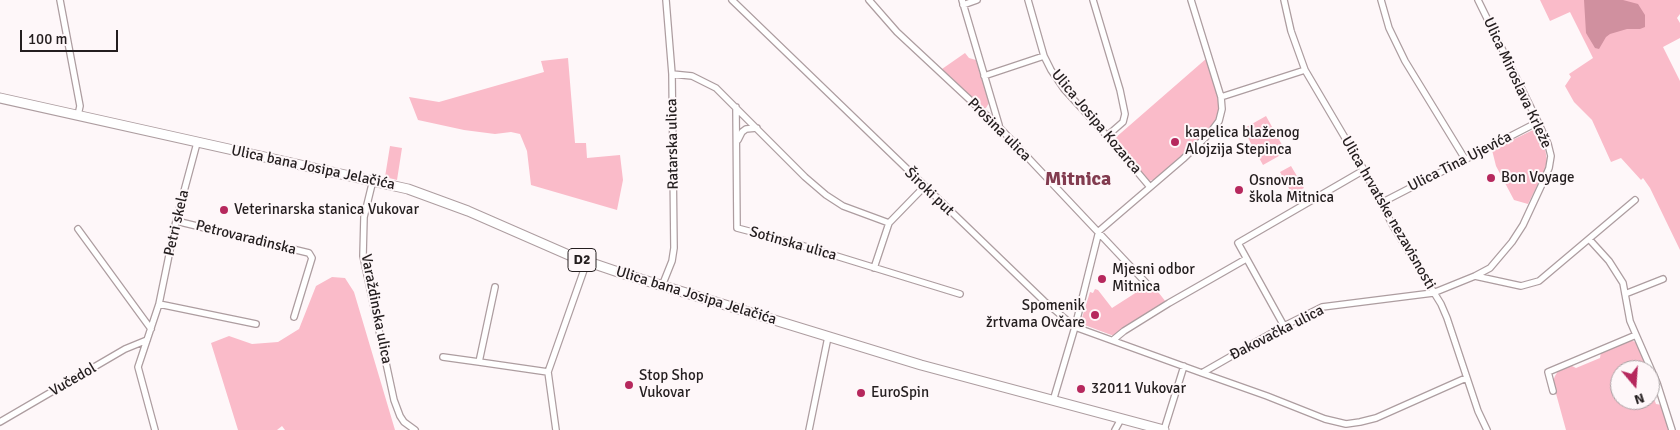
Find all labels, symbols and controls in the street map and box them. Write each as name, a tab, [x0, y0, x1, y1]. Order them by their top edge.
street label: Ulica Miroslava Krleže	[1479, 15, 1555, 151]
scale bar	[22, 20, 120, 52]
text: 100 m	[28, 30, 68, 48]
street label: Ulica Josipa Kozarca	[1047, 66, 1145, 178]
street label: Prosina ulica	[964, 95, 1034, 165]
street label: Ratarska ulica	[663, 98, 683, 190]
place label: kapelica blaženog Alojzija Stepinca	[1185, 124, 1300, 159]
street label: Ulica Tina Ujevića	[1405, 128, 1515, 196]
street label: Ulica hrvatske nezavisnosti	[1337, 133, 1439, 293]
marker: kapelica blaženog Alojzija Stepinca	[1169, 136, 1181, 148]
street label: Ulica bana Josipa Jelačića	[229, 142, 397, 194]
street label: Široki put	[901, 164, 957, 220]
district label: Mitnica	[1045, 168, 1111, 192]
place label: Bon Voyage	[1501, 169, 1575, 187]
place label: Osnovna škola Mitnica	[1249, 172, 1334, 207]
marker: Bon Voyage	[1485, 172, 1497, 184]
marker: Osnovna škola Mitnica	[1233, 184, 1245, 196]
street label: Petri skela	[161, 188, 193, 258]
place label: Veterinarska stanica Vukovar	[234, 201, 419, 219]
marker: Veterinarska stanica Vukovar	[218, 204, 230, 216]
street label: Petrovaradinska	[194, 217, 298, 259]
street label: Sotinska ulica	[747, 223, 839, 265]
road number: D2	[568, 248, 596, 272]
street label: Varaždinska ulica	[357, 252, 395, 366]
place label: Mjesni odbor Mitnica	[1112, 261, 1195, 296]
street label: Ulica bana Josipa Jelačića	[613, 263, 779, 329]
marker: Mjesni odbor Mitnica	[1096, 273, 1108, 285]
place label: Spomenik žrtvama Ovčare	[986, 297, 1085, 332]
street label: Đakovačka ulica	[1227, 302, 1327, 364]
marker: Spomenik žrtvama Ovčare	[1089, 309, 1101, 321]
street label: Vučedol	[46, 359, 100, 401]
north arrow	[1610, 360, 1660, 410]
place label: Stop Shop Vukovar	[639, 367, 704, 402]
marker: Stop Shop Vukovar	[623, 379, 635, 391]
place label: 32011 Vukovar	[1091, 380, 1186, 398]
marker: 32011 Vukovar	[1075, 383, 1087, 395]
place label: EuroSpin	[871, 384, 929, 402]
marker: EuroSpin	[855, 387, 867, 399]
text: N	[1632, 389, 1647, 408]

